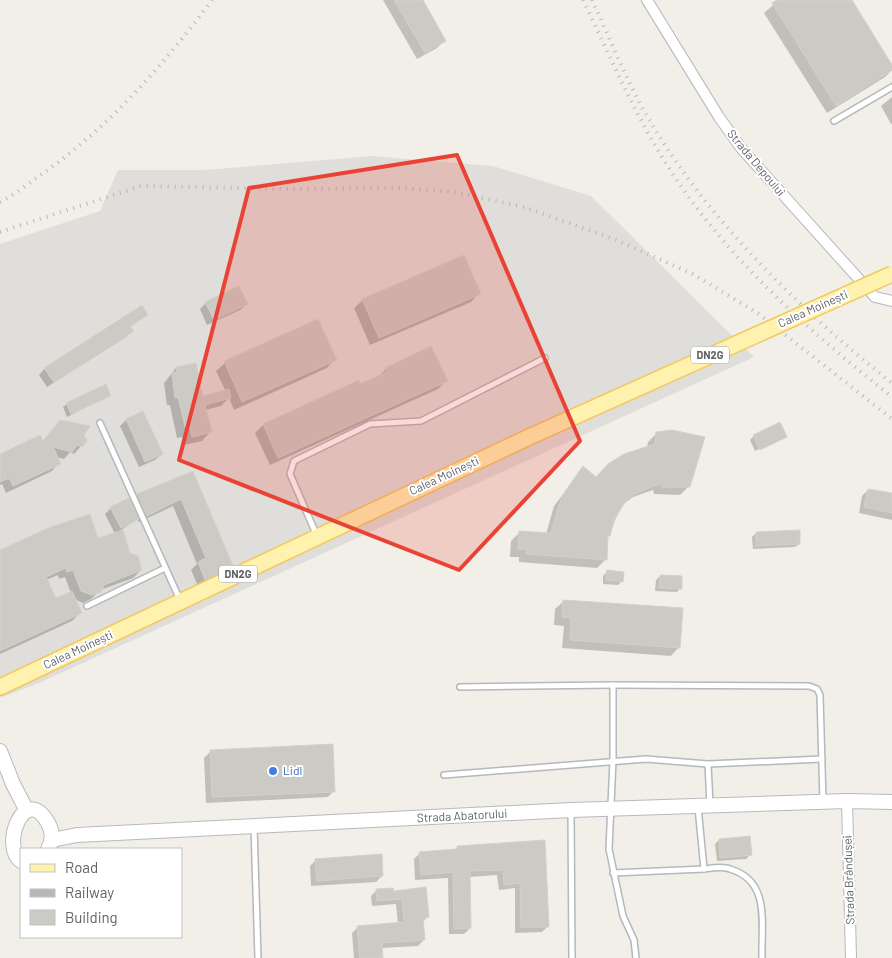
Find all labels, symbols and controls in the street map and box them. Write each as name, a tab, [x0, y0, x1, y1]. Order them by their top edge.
street label: Strada Depoului	[725, 126, 789, 198]
street label: Calea Moinești	[775, 286, 850, 330]
road number: DN2G	[691, 346, 729, 364]
street label: Calea Moinești	[407, 453, 481, 497]
road number: DN2G	[219, 566, 257, 582]
street label: Calea Moinești	[41, 627, 115, 671]
place label: Lidl	[283, 763, 302, 777]
marker: Lidl	[267, 765, 279, 777]
street label: Strada Abatorului	[416, 806, 508, 824]
street label: Strada Brândușei	[839, 835, 857, 925]
legend	[20, 848, 182, 938]
text: Road	[65, 858, 98, 876]
text: Railway	[65, 883, 114, 901]
text: Building	[65, 908, 118, 926]

